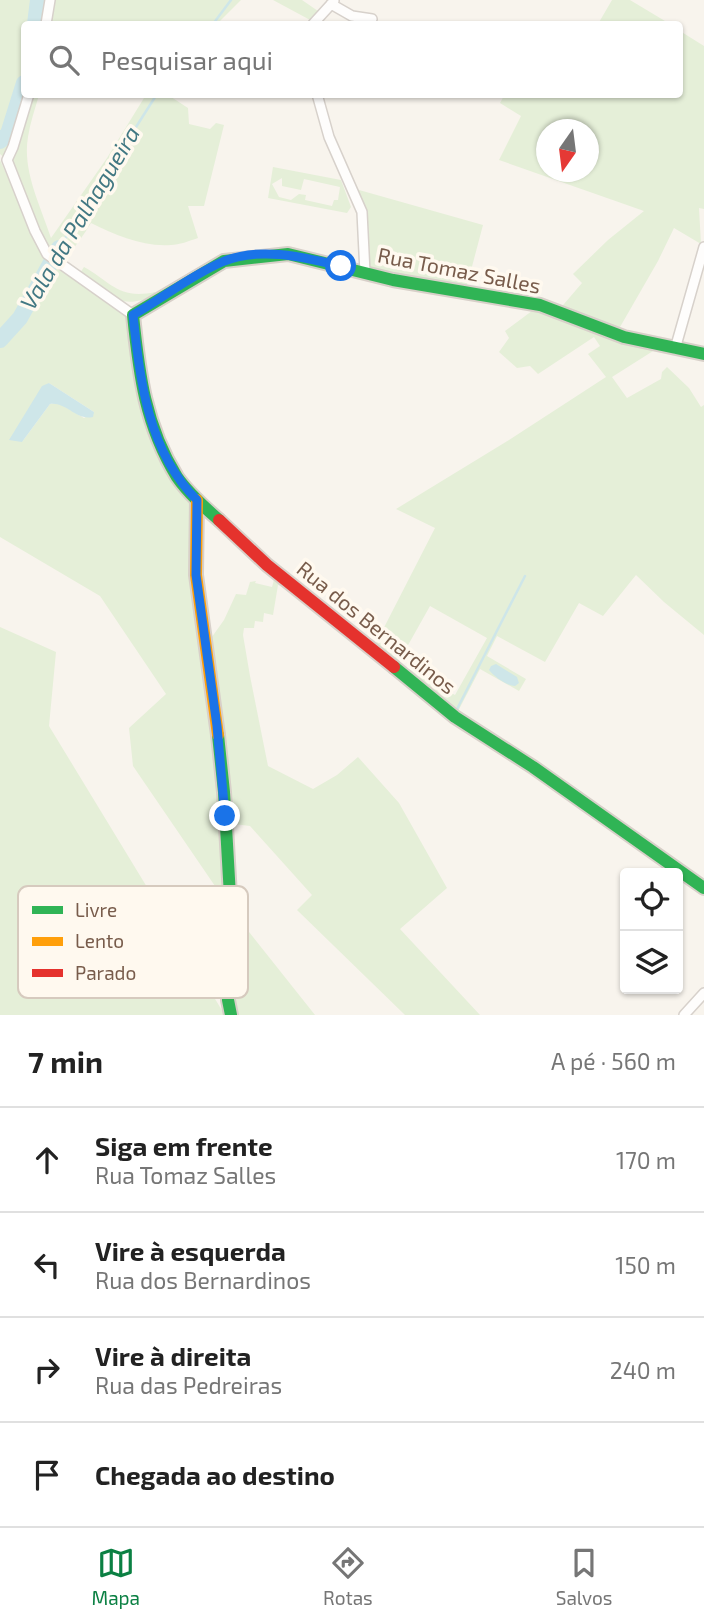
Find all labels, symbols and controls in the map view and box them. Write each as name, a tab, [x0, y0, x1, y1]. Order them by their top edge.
search box	[21, 21, 683, 98]
icon: search	[45, 41, 83, 79]
text: Pesquisar aqui	[101, 44, 273, 75]
north arrow	[536, 119, 599, 182]
water label: Vala da Palhagueira	[13, 121, 145, 314]
street label: Rua Tomaz Salles	[376, 241, 543, 298]
route start	[325, 250, 356, 281]
street label: Rua dos Bernardinos	[292, 555, 461, 699]
route end	[209, 800, 240, 831]
map controls	[620, 868, 683, 994]
button: locate	[620, 868, 683, 931]
legend	[18, 886, 248, 998]
text: Livre	[75, 898, 117, 921]
text: Lento	[75, 929, 124, 952]
button: layers	[620, 931, 683, 994]
text: Parado	[75, 961, 136, 984]
text: 7 min	[28, 1043, 103, 1079]
text: A pé · 560 m	[551, 1047, 676, 1075]
text: Siga em frente	[95, 1130, 273, 1161]
icon: ahead	[28, 1141, 66, 1179]
text: 170 m	[616, 1146, 676, 1174]
text: Rua Tomaz Salles	[95, 1161, 276, 1189]
text: Vire à esquerda	[95, 1235, 286, 1266]
icon: left	[28, 1246, 66, 1284]
text: 150 m	[615, 1251, 676, 1279]
text: Rua dos Bernardinos	[95, 1266, 311, 1294]
text: Vire à direita	[95, 1340, 251, 1371]
icon: right	[28, 1351, 66, 1389]
text: 240 m	[610, 1356, 676, 1384]
text: Rua das Pedreiras	[95, 1371, 282, 1399]
icon: arrive	[28, 1456, 66, 1494]
text: Chegada ao destino	[95, 1459, 335, 1490]
tab: Mapa	[91, 1544, 140, 1609]
tab: Rotas	[323, 1544, 373, 1609]
tab: Salvos	[556, 1544, 612, 1609]

